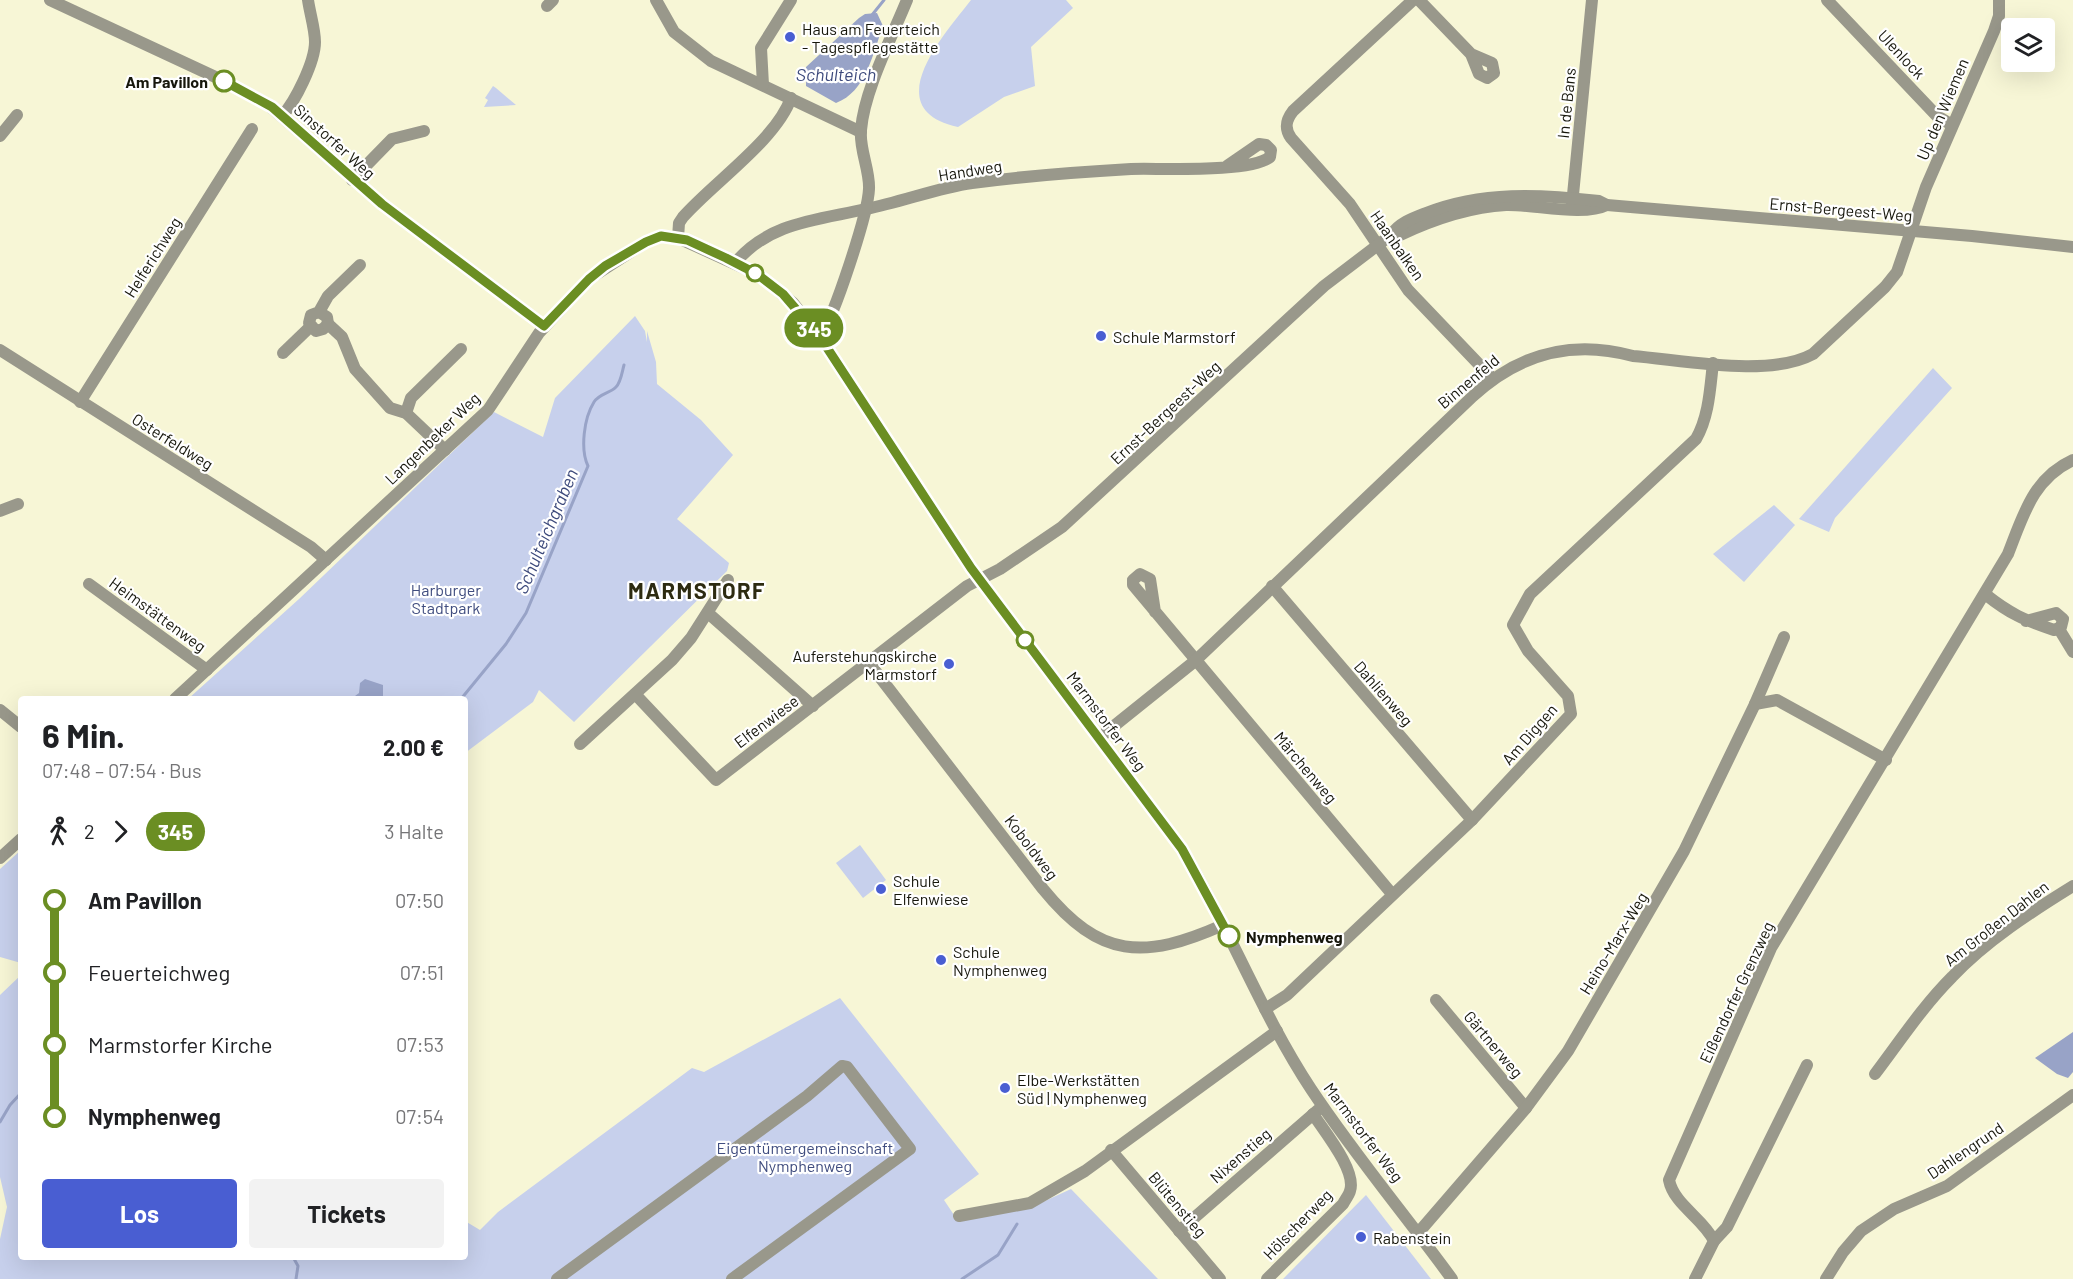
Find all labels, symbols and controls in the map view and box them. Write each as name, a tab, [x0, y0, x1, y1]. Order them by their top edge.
map controls	[2001, 18, 2055, 72]
button: layers	[2001, 18, 2055, 72]
place label: Haus am Feuerteich - Tagespflegestätte	[802, 19, 940, 56]
street label: Ulenlock	[1875, 26, 1929, 82]
marker: Haus am Feuerteich - Tagespflegestätte	[783, 30, 797, 44]
street label: Up den Wiemen	[1912, 55, 1972, 163]
water label: Schulteich	[796, 63, 876, 85]
street label: In de Bans	[1553, 67, 1579, 139]
marker: Am Pavillon	[213, 70, 235, 92]
place label: Am Pavillon	[125, 72, 208, 91]
street label: Sinstorfer Weg	[290, 100, 380, 182]
street label: Handweg	[937, 156, 1003, 184]
street label: Ernst-Bergeest-Weg	[1769, 193, 1913, 225]
street label: Haanbalken	[1367, 206, 1429, 284]
street label: Helferichweg	[120, 213, 184, 301]
unlabelled marker	[746, 264, 764, 282]
line badge: 345	[780, 308, 848, 348]
text: 345	[796, 316, 832, 341]
place label: Schule Marmstorf	[1113, 327, 1236, 346]
marker: Schule Marmstorf	[1094, 329, 1108, 343]
street label: Binnenfeld	[1433, 350, 1503, 412]
street label: Ernst-Bergeest-Weg	[1106, 356, 1224, 468]
street label: Langenbeker Weg	[381, 388, 483, 488]
street label: Osterfeldweg	[129, 409, 217, 473]
water label: Schulteichgraben	[510, 465, 582, 597]
street label: Heimstättenweg	[106, 573, 210, 655]
district label: MARMSTORF	[628, 577, 766, 603]
park label: Harburger Stadtpark	[411, 580, 481, 617]
unlabelled marker	[1016, 631, 1034, 649]
place label: Auferstehungskirche Marmstorf	[793, 646, 937, 683]
marker: Auferstehungskirche Marmstorf	[942, 657, 956, 671]
street label: Dahlienweg	[1351, 657, 1417, 729]
street label: Marmstorfer Weg	[1063, 668, 1151, 774]
street label: Elfenwiese	[730, 691, 802, 751]
street label: Am Diggen	[1497, 700, 1561, 768]
text: 6 Min.	[42, 715, 125, 755]
street label: Märchenweg	[1271, 727, 1341, 807]
text: 2.00 €	[383, 734, 444, 760]
text: 07:48 – 07:54 · Bus	[42, 758, 202, 782]
street label: Koboldweg	[1001, 811, 1063, 883]
icon: walk	[42, 815, 75, 848]
icon: forward	[104, 815, 137, 848]
text: 2	[84, 819, 95, 843]
text: 345	[158, 819, 193, 844]
text: 3 Halte	[384, 819, 444, 843]
place label: Schule Elfenwiese	[893, 871, 969, 908]
street label: Am Großen Dahlen	[1940, 876, 2052, 970]
marker: Schule Elfenwiese	[874, 882, 888, 896]
text: Am Pavillon	[88, 887, 202, 913]
text: 07:50	[395, 888, 444, 912]
street label: Heino-Marx-Weg	[1575, 888, 1651, 998]
street label: Eißendorfer Grenzweg	[1695, 918, 1777, 1066]
marker: Nymphenweg	[1218, 925, 1240, 947]
place label: Nymphenweg	[1246, 927, 1343, 946]
place label: Schule Nymphenweg	[953, 942, 1047, 979]
marker: Schule Nymphenweg	[934, 953, 948, 967]
text: Feuerteichweg	[88, 959, 230, 985]
text: 07:51	[400, 960, 444, 984]
street label: Gärtnerweg	[1461, 1007, 1527, 1081]
text: Marmstorfer Kirche	[88, 1031, 272, 1057]
text: 07:53	[396, 1032, 444, 1056]
place label: Elbe-Werkstätten Süd | Nymphenweg	[1017, 1070, 1147, 1107]
street label: Marmstorfer Weg	[1320, 1079, 1408, 1185]
marker: Elbe-Werkstätten Süd | Nymphenweg	[998, 1081, 1012, 1095]
text: Nymphenweg	[88, 1103, 221, 1129]
text: 07:54	[395, 1104, 444, 1128]
street label: Dahlengrund	[1923, 1118, 2007, 1182]
street label: Nixenstieg	[1206, 1124, 1274, 1186]
park label: Eigentümergemeinschaft Nymphenweg	[717, 1138, 893, 1175]
street label: Blütenstieg	[1145, 1167, 1211, 1241]
button: Los	[42, 1179, 237, 1248]
button: Tickets	[249, 1179, 444, 1248]
street label: Hölscherweg	[1259, 1185, 1335, 1263]
place label: Rabenstein	[1373, 1228, 1451, 1247]
marker: Rabenstein	[1354, 1230, 1368, 1244]

